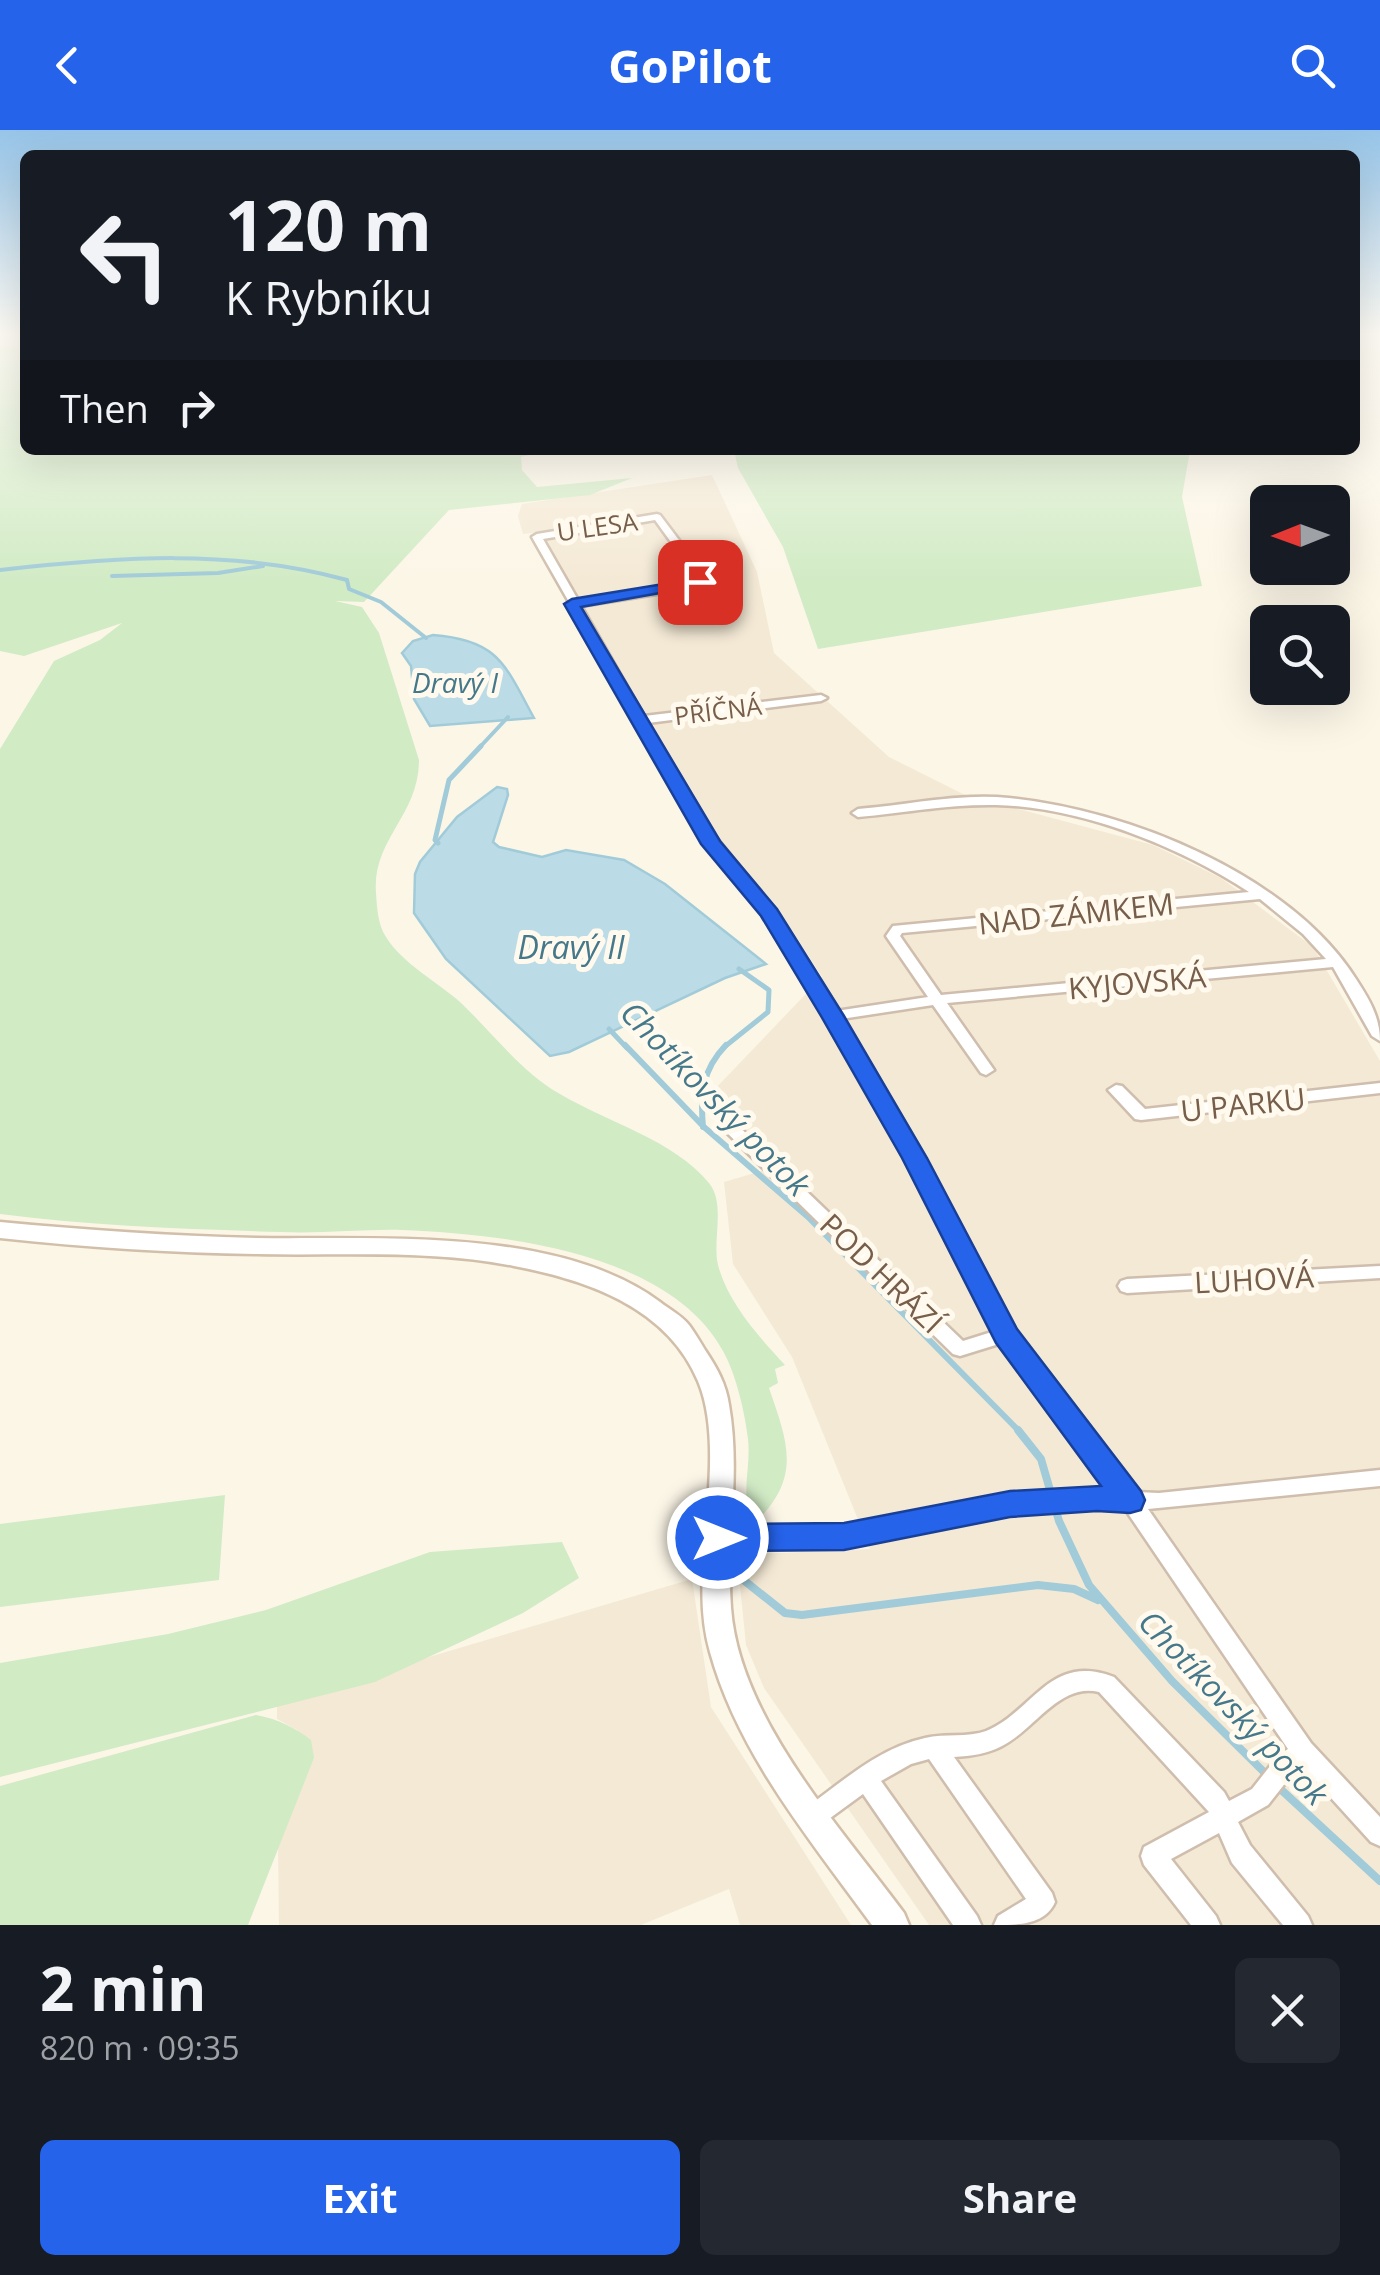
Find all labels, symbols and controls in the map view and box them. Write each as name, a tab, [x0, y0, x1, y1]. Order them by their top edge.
text: GoPilot	[608, 35, 772, 96]
icon: back	[40, 38, 95, 93]
icon: search	[1285, 38, 1340, 93]
text: 120 m	[225, 176, 432, 272]
icon: left	[60, 190, 190, 320]
text: K Rybníku	[225, 267, 432, 328]
icon: right	[169, 380, 224, 435]
text: Then	[60, 382, 149, 434]
north arrow	[1250, 485, 1350, 585]
map controls	[1250, 485, 1350, 705]
street label: U LESA	[554, 503, 640, 548]
pin	[658, 540, 743, 625]
icon: arrive	[673, 555, 728, 610]
button: search	[1250, 605, 1350, 705]
water label: Dravý I	[412, 663, 499, 701]
street label: PŘÍČNÁ	[672, 688, 764, 732]
street label: NAD ZÁMKEM	[976, 882, 1176, 944]
water label: Dravý II	[517, 925, 625, 968]
street label: KYJOVSKÁ	[1066, 956, 1208, 1008]
water label: Chotíkovský potok	[612, 991, 821, 1206]
street label: U PARKU	[1178, 1077, 1308, 1131]
street label: POD HRÁZÍ	[812, 1204, 953, 1342]
street label: LUHOVÁ	[1193, 1255, 1315, 1303]
position arrow	[666, 1486, 770, 1590]
water label: Chotíkovský potok	[1130, 1600, 1339, 1815]
text: 2 min	[40, 1947, 207, 2029]
button: close	[1235, 1958, 1340, 2063]
text: 820 m · 09:35	[40, 2026, 239, 2069]
button: Exit	[40, 2140, 680, 2255]
button: Share	[700, 2140, 1340, 2255]

